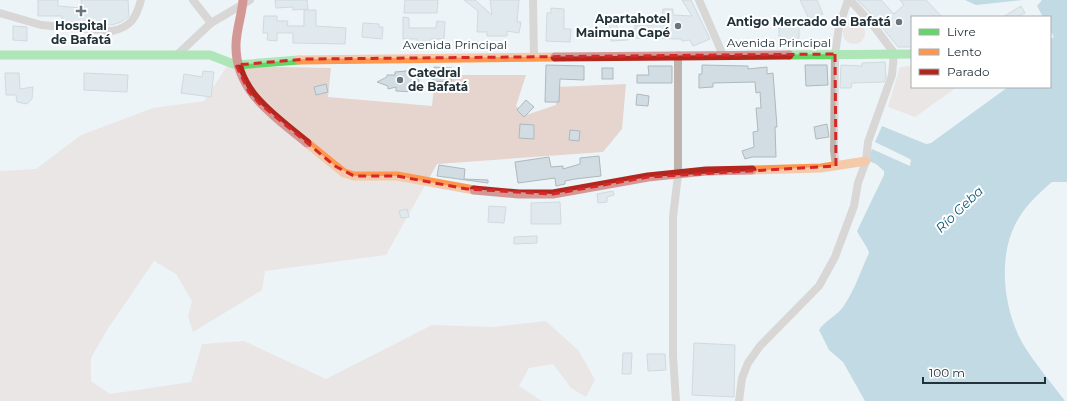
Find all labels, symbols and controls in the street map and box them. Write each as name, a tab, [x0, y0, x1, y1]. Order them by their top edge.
marker: Hospital de Bafatá	[75, 5, 87, 17]
place label: Apartahotel Maimuna Capé	[576, 11, 670, 40]
place label: Antigo Mercado de Bafatá	[726, 14, 891, 29]
legend	[911, 16, 1051, 88]
marker: Antigo Mercado de Bafatá	[894, 17, 904, 27]
place label: Hospital de Bafatá	[51, 18, 111, 47]
marker: Apartahotel Maimuna Capé	[673, 21, 683, 31]
text: Livre	[947, 24, 976, 39]
street label: Avenida Principal	[727, 35, 831, 50]
street label: Avenida Principal	[403, 37, 507, 52]
text: Lento	[947, 44, 982, 59]
text: Parado	[947, 64, 990, 79]
place label: Catedral de Bafatá	[408, 65, 468, 94]
marker: Catedral de Bafatá	[395, 75, 405, 85]
water label: Río Geba	[932, 182, 986, 236]
scale bar	[923, 359, 1045, 385]
text: 100 m	[929, 365, 965, 380]

